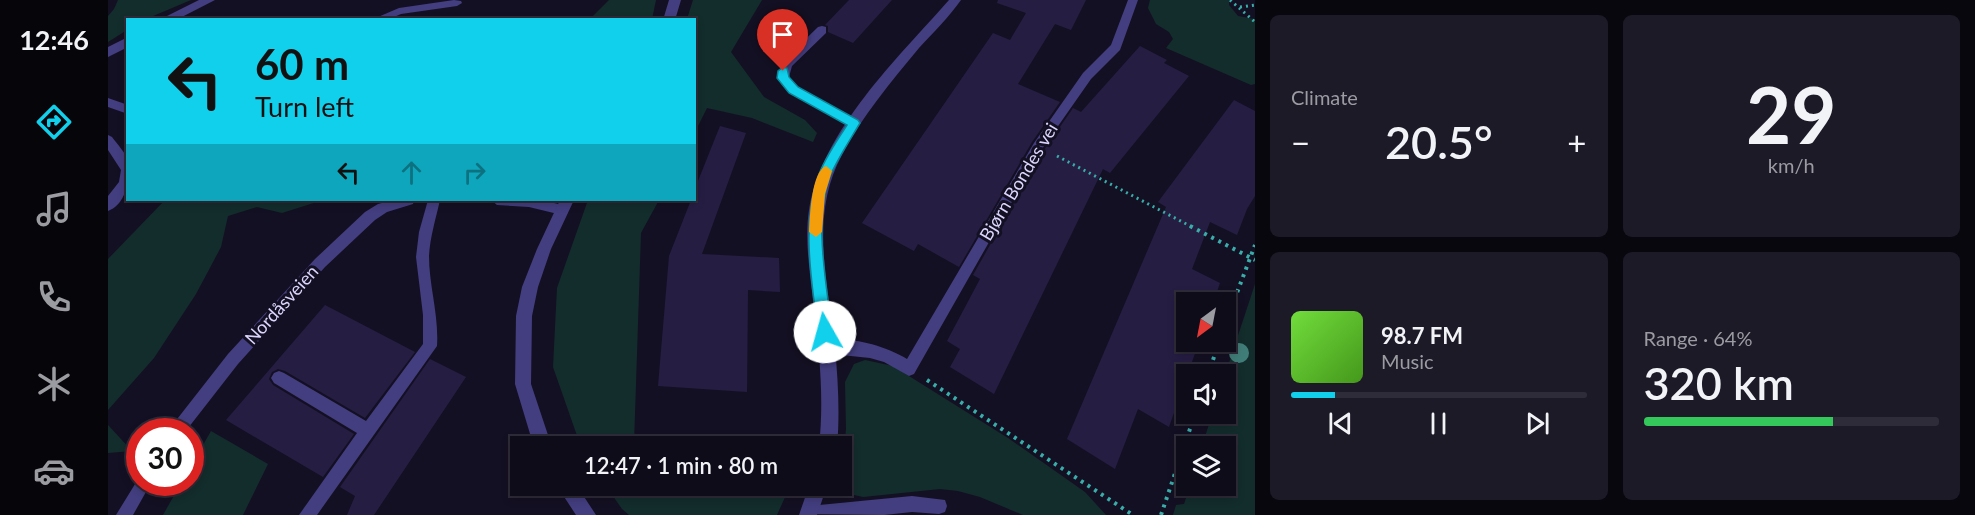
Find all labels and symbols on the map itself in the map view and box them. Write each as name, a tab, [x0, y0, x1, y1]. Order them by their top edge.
pin	[757, 9, 808, 71]
street label: Bjørn Bondes vei	[974, 119, 1062, 244]
street label: Nordåsveien	[240, 260, 323, 348]
north arrow	[1176, 292, 1236, 352]
position arrow	[793, 300, 857, 364]
speed limit sign: 30	[126, 418, 204, 496]

